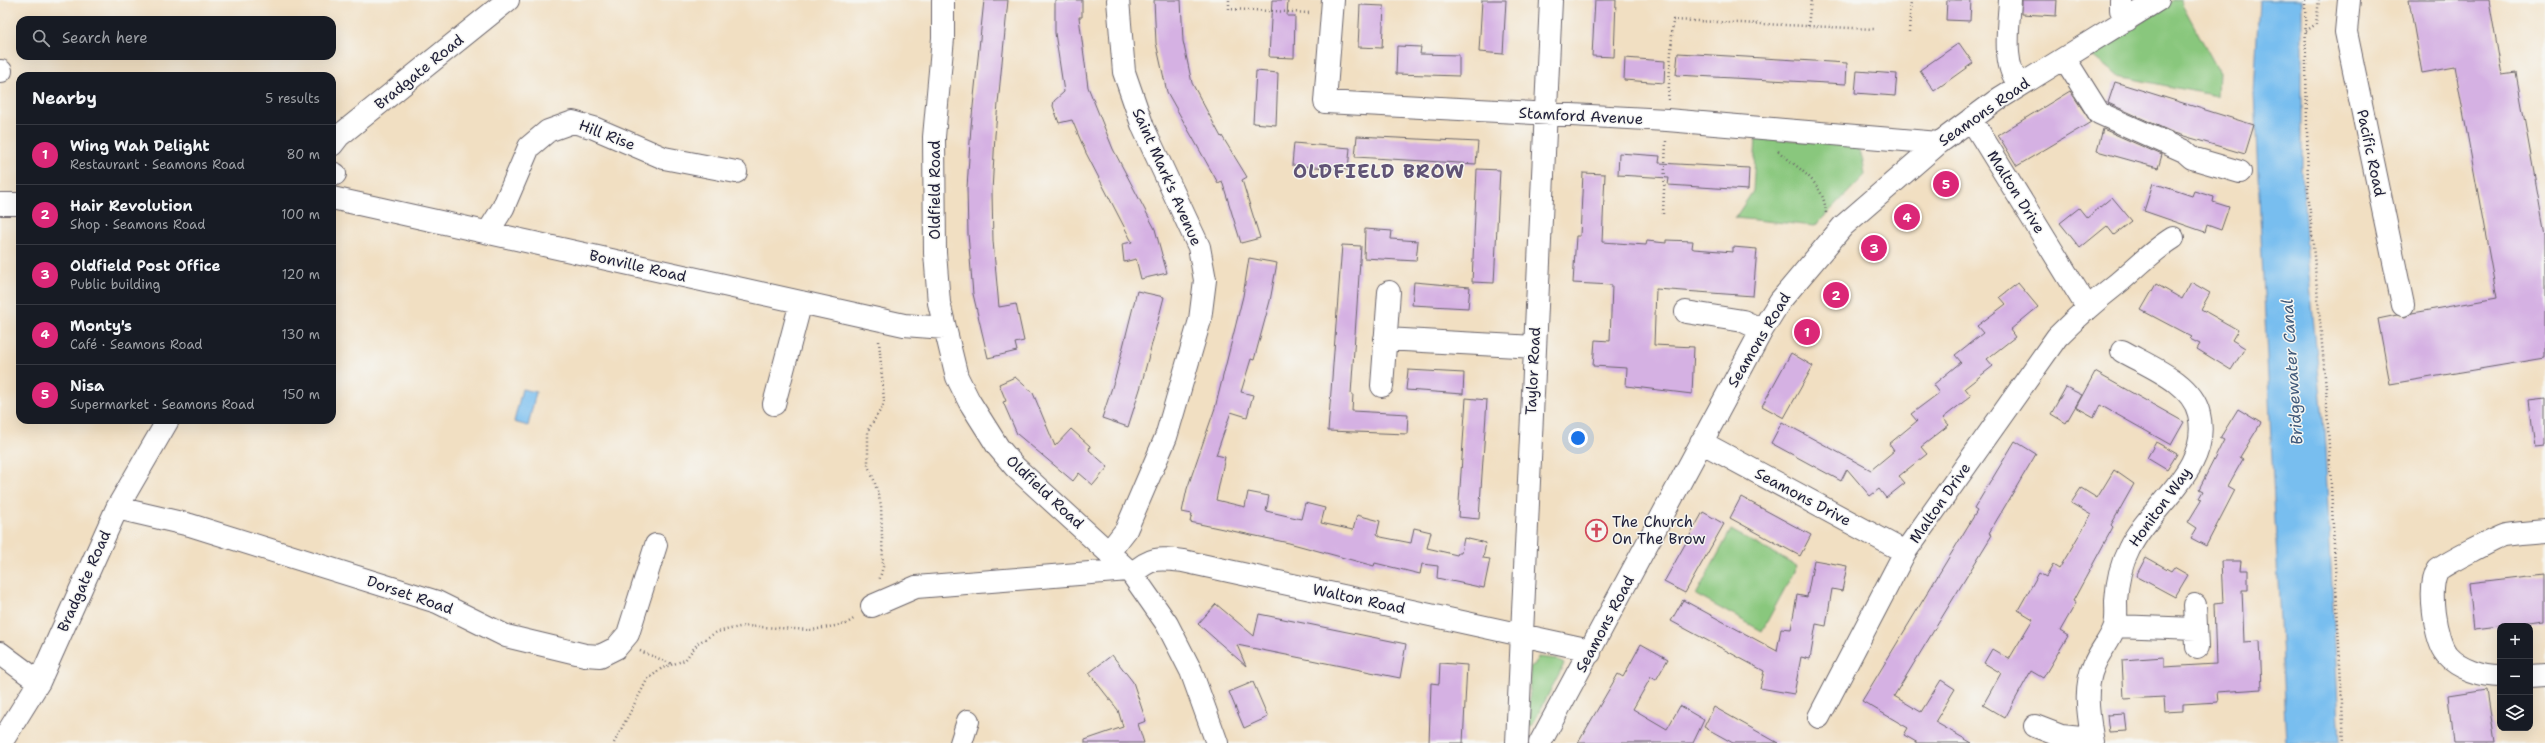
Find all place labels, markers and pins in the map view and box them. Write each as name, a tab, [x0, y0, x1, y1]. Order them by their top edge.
pin: 5	[1933, 169, 1959, 199]
pin: 4	[1894, 202, 1920, 232]
pin: 3	[1861, 233, 1887, 263]
pin: 2	[1823, 280, 1849, 310]
pin: 1	[1794, 317, 1820, 347]
place label: The Church On The Brow	[1612, 512, 1706, 549]
church icon: The Church On The Brow	[1584, 518, 1610, 544]

